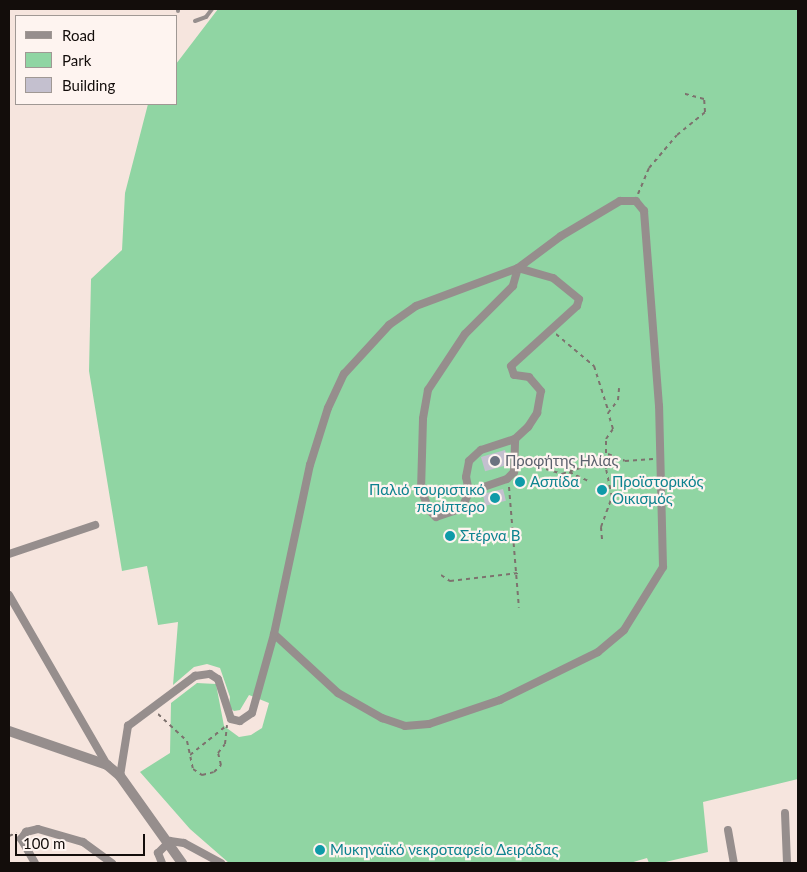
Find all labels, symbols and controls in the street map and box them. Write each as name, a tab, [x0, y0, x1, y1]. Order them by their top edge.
legend	[15, 15, 178, 105]
text: Road	[62, 26, 95, 44]
text: Park	[62, 51, 91, 69]
text: Building	[62, 76, 115, 94]
place label: Προφήτης Ηλίας	[505, 452, 618, 470]
marker: Προφήτης Ηλίας	[489, 455, 501, 467]
place label: Προϊστορικός Οικισμός	[612, 472, 703, 507]
place label: Ασπίδα	[530, 473, 579, 491]
marker: Ασπίδα	[514, 476, 526, 488]
place label: Παλιό τουριστικό περίπτερο	[369, 480, 485, 515]
marker: Προϊστορικός Οικισμός	[596, 484, 608, 496]
marker: Παλιό τουριστικό περίπτερο	[489, 492, 501, 504]
place label: Στέρνα Β	[460, 527, 521, 545]
marker: Στέρνα Β	[444, 530, 456, 542]
scale bar	[18, 824, 148, 856]
text: 100 m	[23, 834, 65, 852]
place label: Μυκηναϊκό νεκροταφείο Δειράδας	[330, 841, 559, 859]
marker: Μυκηναϊκό νεκροταφείο Δειράδας	[314, 844, 326, 856]

